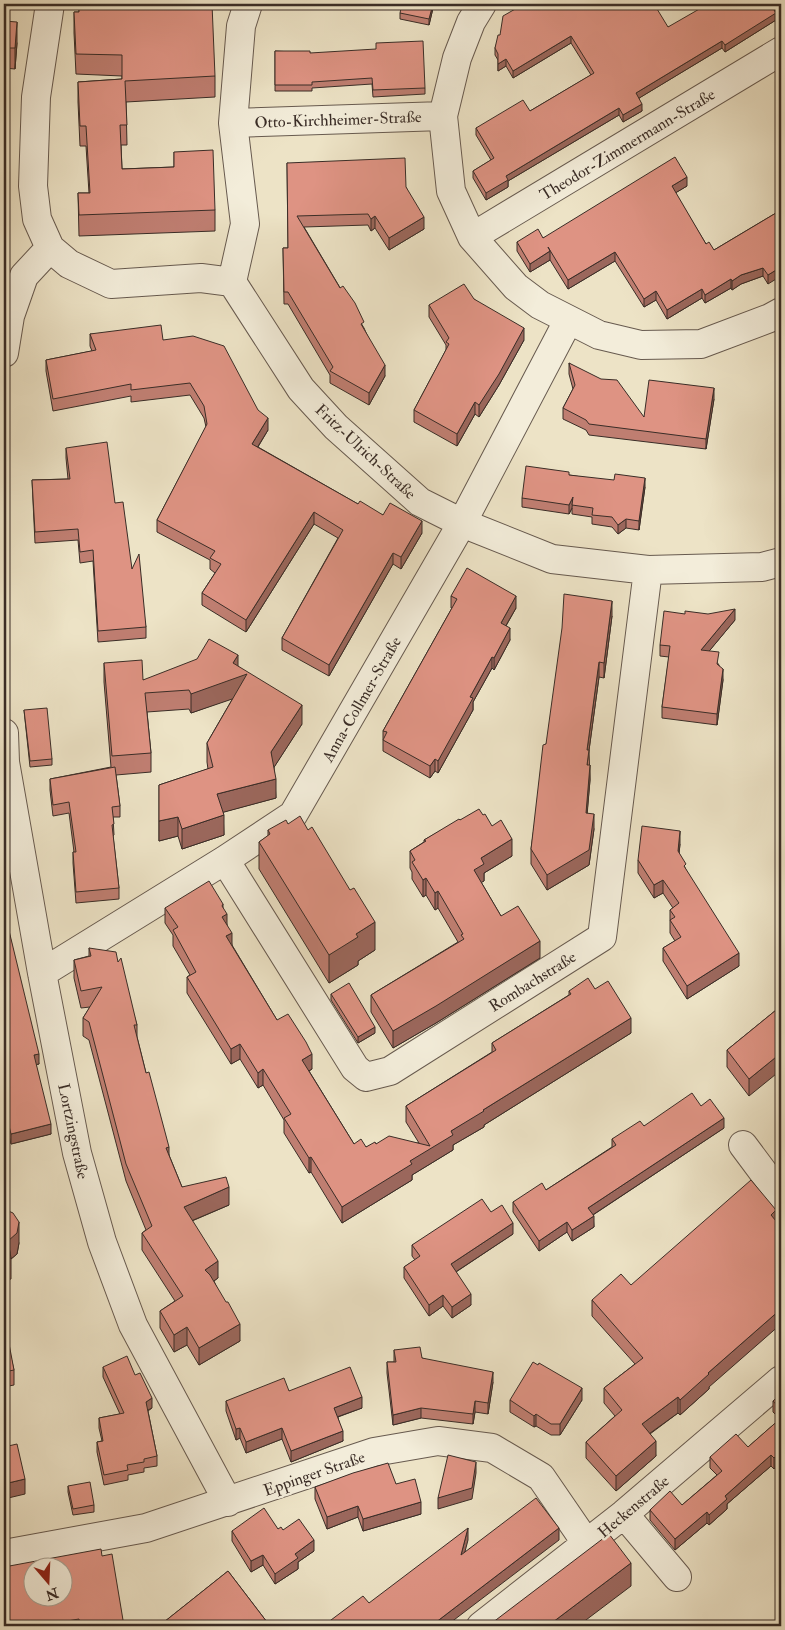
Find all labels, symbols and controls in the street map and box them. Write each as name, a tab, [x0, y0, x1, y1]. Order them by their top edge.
street label: Theodor-Zimmermann-Straße	[536, 84, 719, 205]
street label: Otto-Kirchheimer-Straße	[254, 107, 422, 133]
street label: Fritz-Ulrich-Straße	[311, 400, 420, 504]
street label: Anna-Collmer-Straße	[317, 633, 406, 767]
street label: Rombachstraße	[485, 947, 580, 1017]
street label: Lortzingstraße	[53, 1082, 93, 1181]
street label: Eppinger Straße	[261, 1447, 368, 1502]
street label: Heckenstraße	[594, 1471, 674, 1542]
north arrow	[22, 1558, 72, 1608]
text: N	[43, 1583, 62, 1604]

